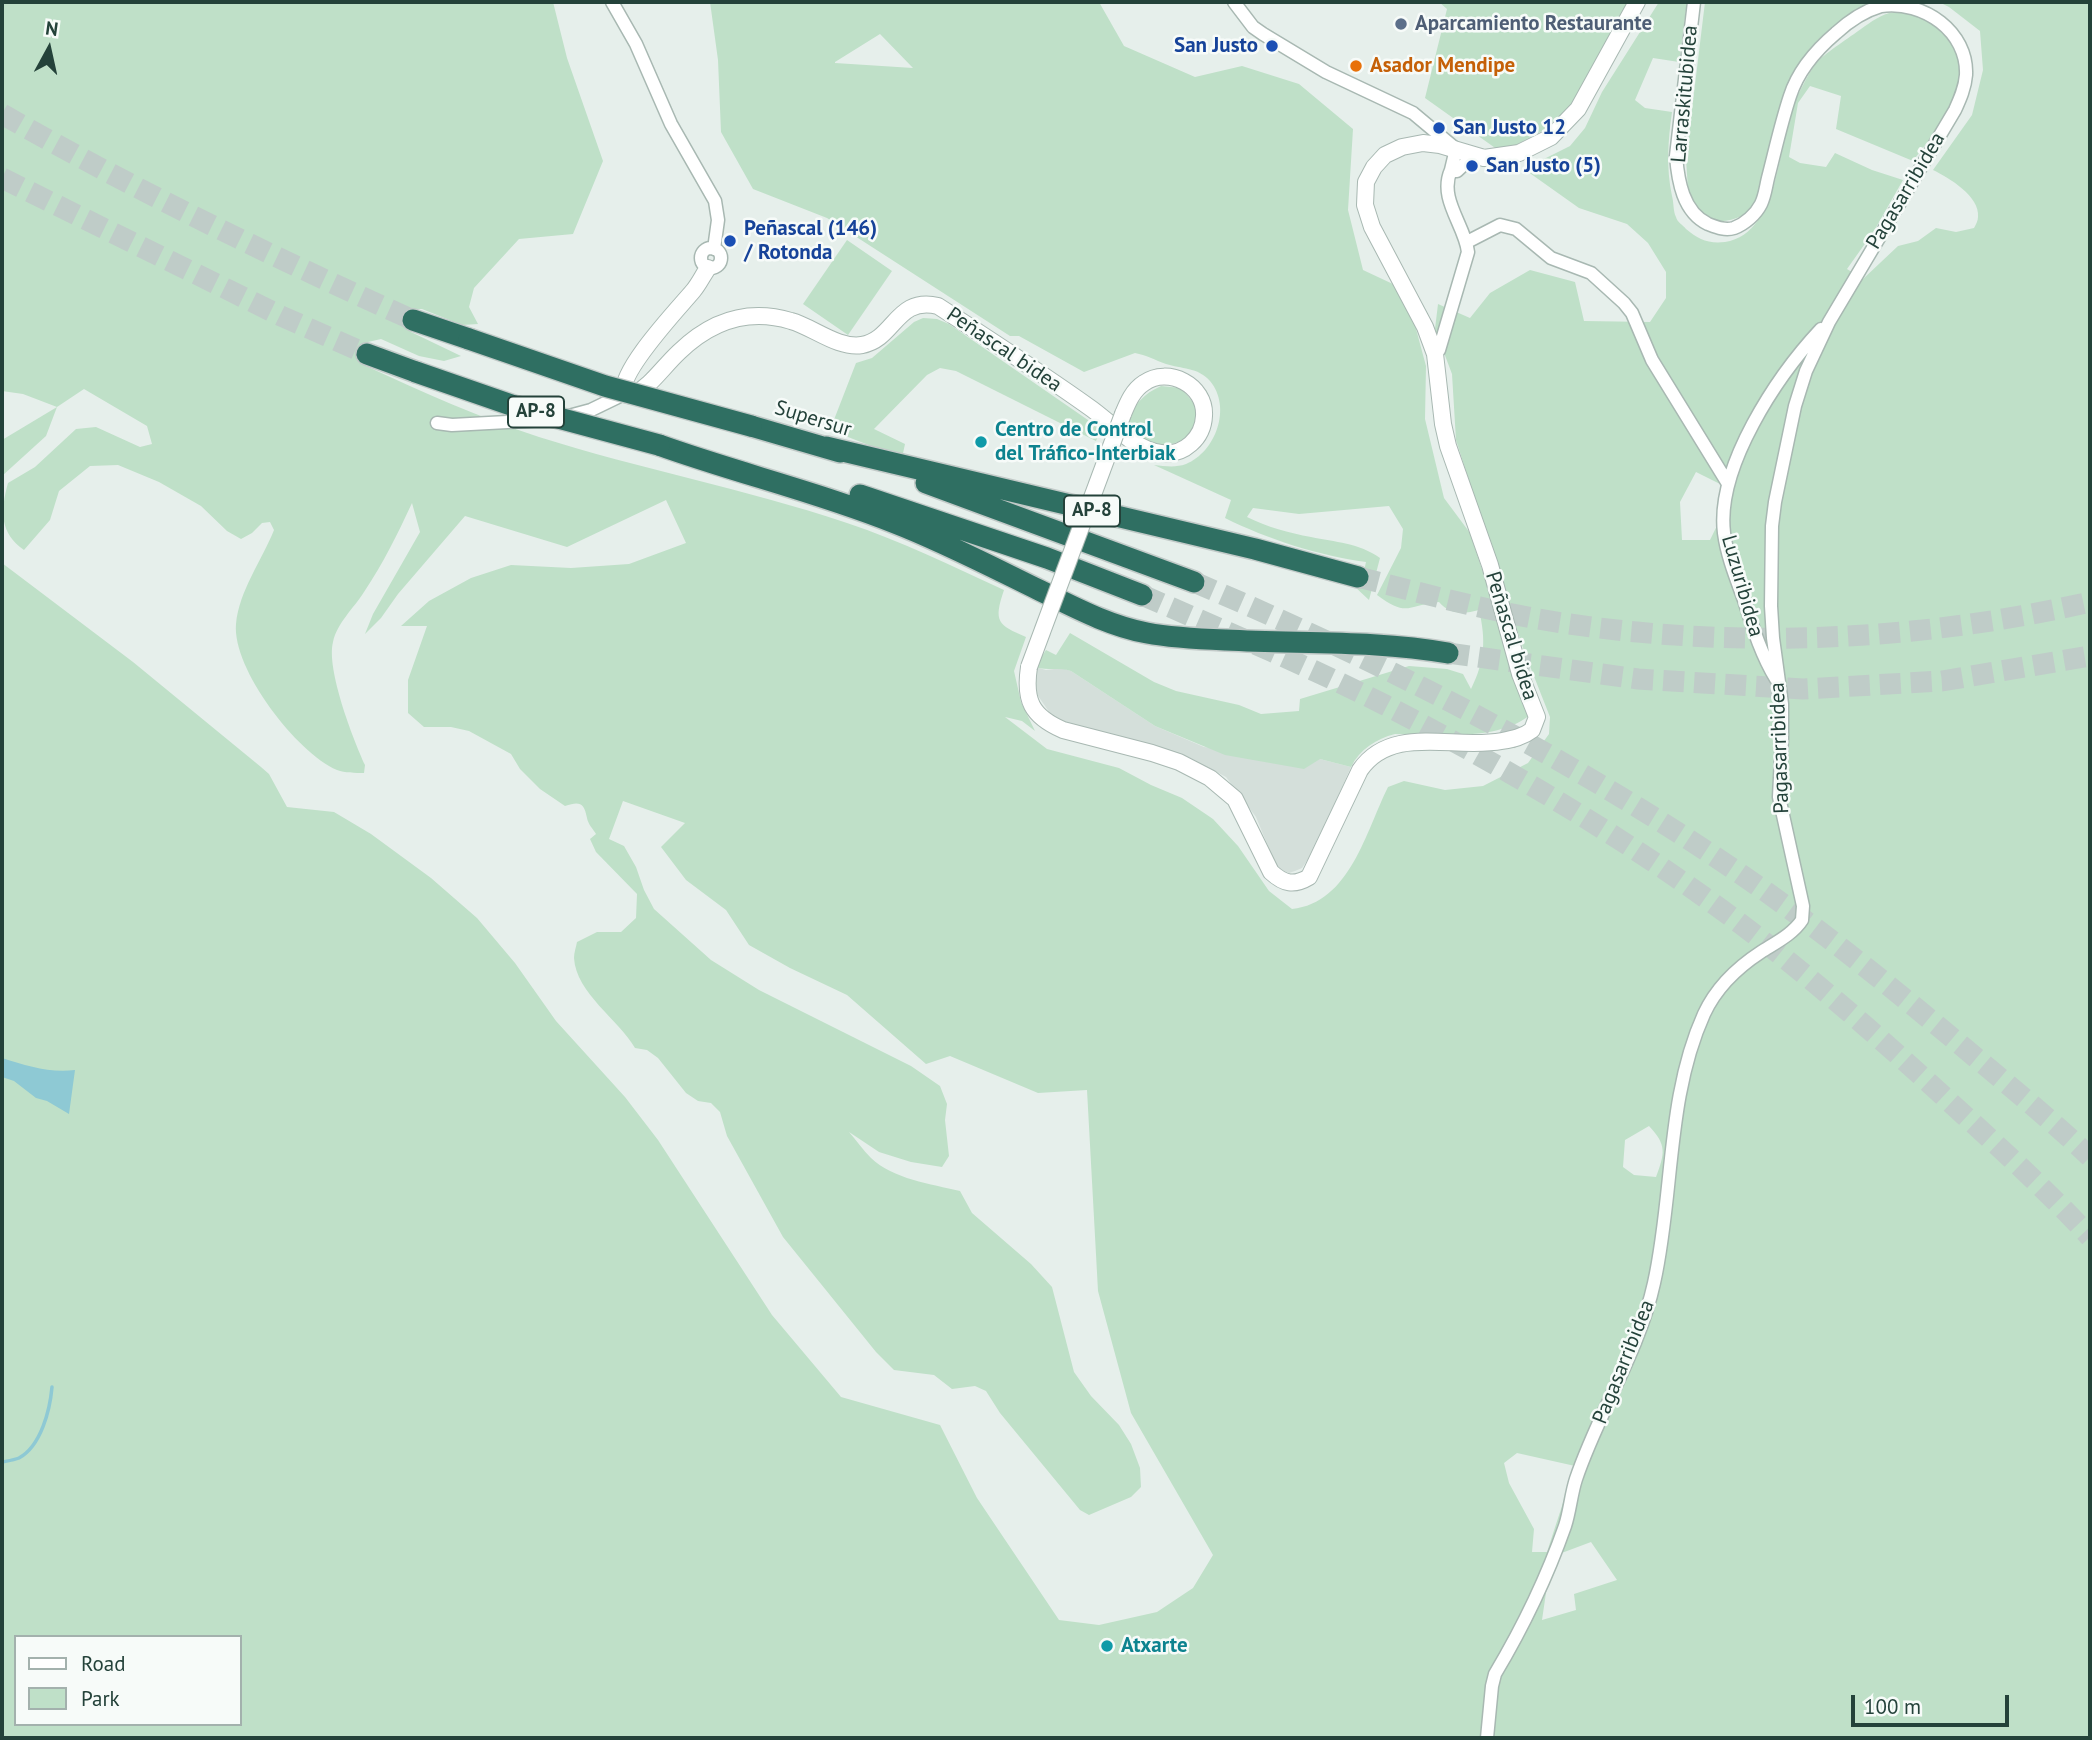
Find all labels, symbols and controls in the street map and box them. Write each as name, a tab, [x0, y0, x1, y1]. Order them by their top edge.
place label: Aparcamiento Restaurante	[1415, 11, 1652, 37]
north arrow	[14, 14, 84, 84]
text: N	[44, 15, 60, 41]
marker: Aparcamiento Restaurante	[1393, 16, 1409, 32]
street label: Larraskitubidea	[1666, 24, 1704, 164]
place label: San Justo	[1174, 33, 1258, 59]
marker: San Justo	[1264, 38, 1280, 54]
place label: Asador Mendipe	[1370, 53, 1515, 79]
marker: Asador Mendipe	[1348, 58, 1364, 74]
place label: San Justo 12	[1453, 115, 1566, 141]
marker: San Justo 12	[1431, 120, 1447, 136]
street label: Pagasarribidea	[1861, 128, 1951, 254]
place label: San Justo (5)	[1486, 153, 1601, 179]
marker: San Justo (5)	[1464, 158, 1480, 174]
place label: Peñascal (146) / Rotonda	[744, 216, 877, 266]
marker: Peñascal (146) / Rotonda	[722, 233, 738, 249]
street label: Peñascal bidea	[942, 302, 1066, 398]
street label: Supersur	[772, 395, 854, 443]
road number: AP-8	[508, 396, 564, 428]
place label: Centro de Control del Tráfico-Interbiak	[995, 417, 1175, 467]
marker: Centro de Control del Tráfico-Interbiak	[973, 434, 989, 450]
road number: AP-8	[1064, 496, 1120, 526]
street label: Luzuribidea	[1715, 532, 1769, 640]
street label: Peñascal bidea	[1479, 569, 1543, 703]
street label: Pagasarribidea	[1765, 682, 1795, 814]
street label: Pagasarribidea	[1588, 1296, 1660, 1428]
place label: Atxarte	[1121, 1633, 1188, 1659]
legend	[14, 1635, 242, 1726]
marker: Atxarte	[1099, 1638, 1115, 1654]
text: Road	[81, 1650, 125, 1677]
scale bar	[1854, 1680, 2011, 1724]
text: Park	[81, 1685, 120, 1712]
text: 100 m	[1864, 1693, 1921, 1720]

